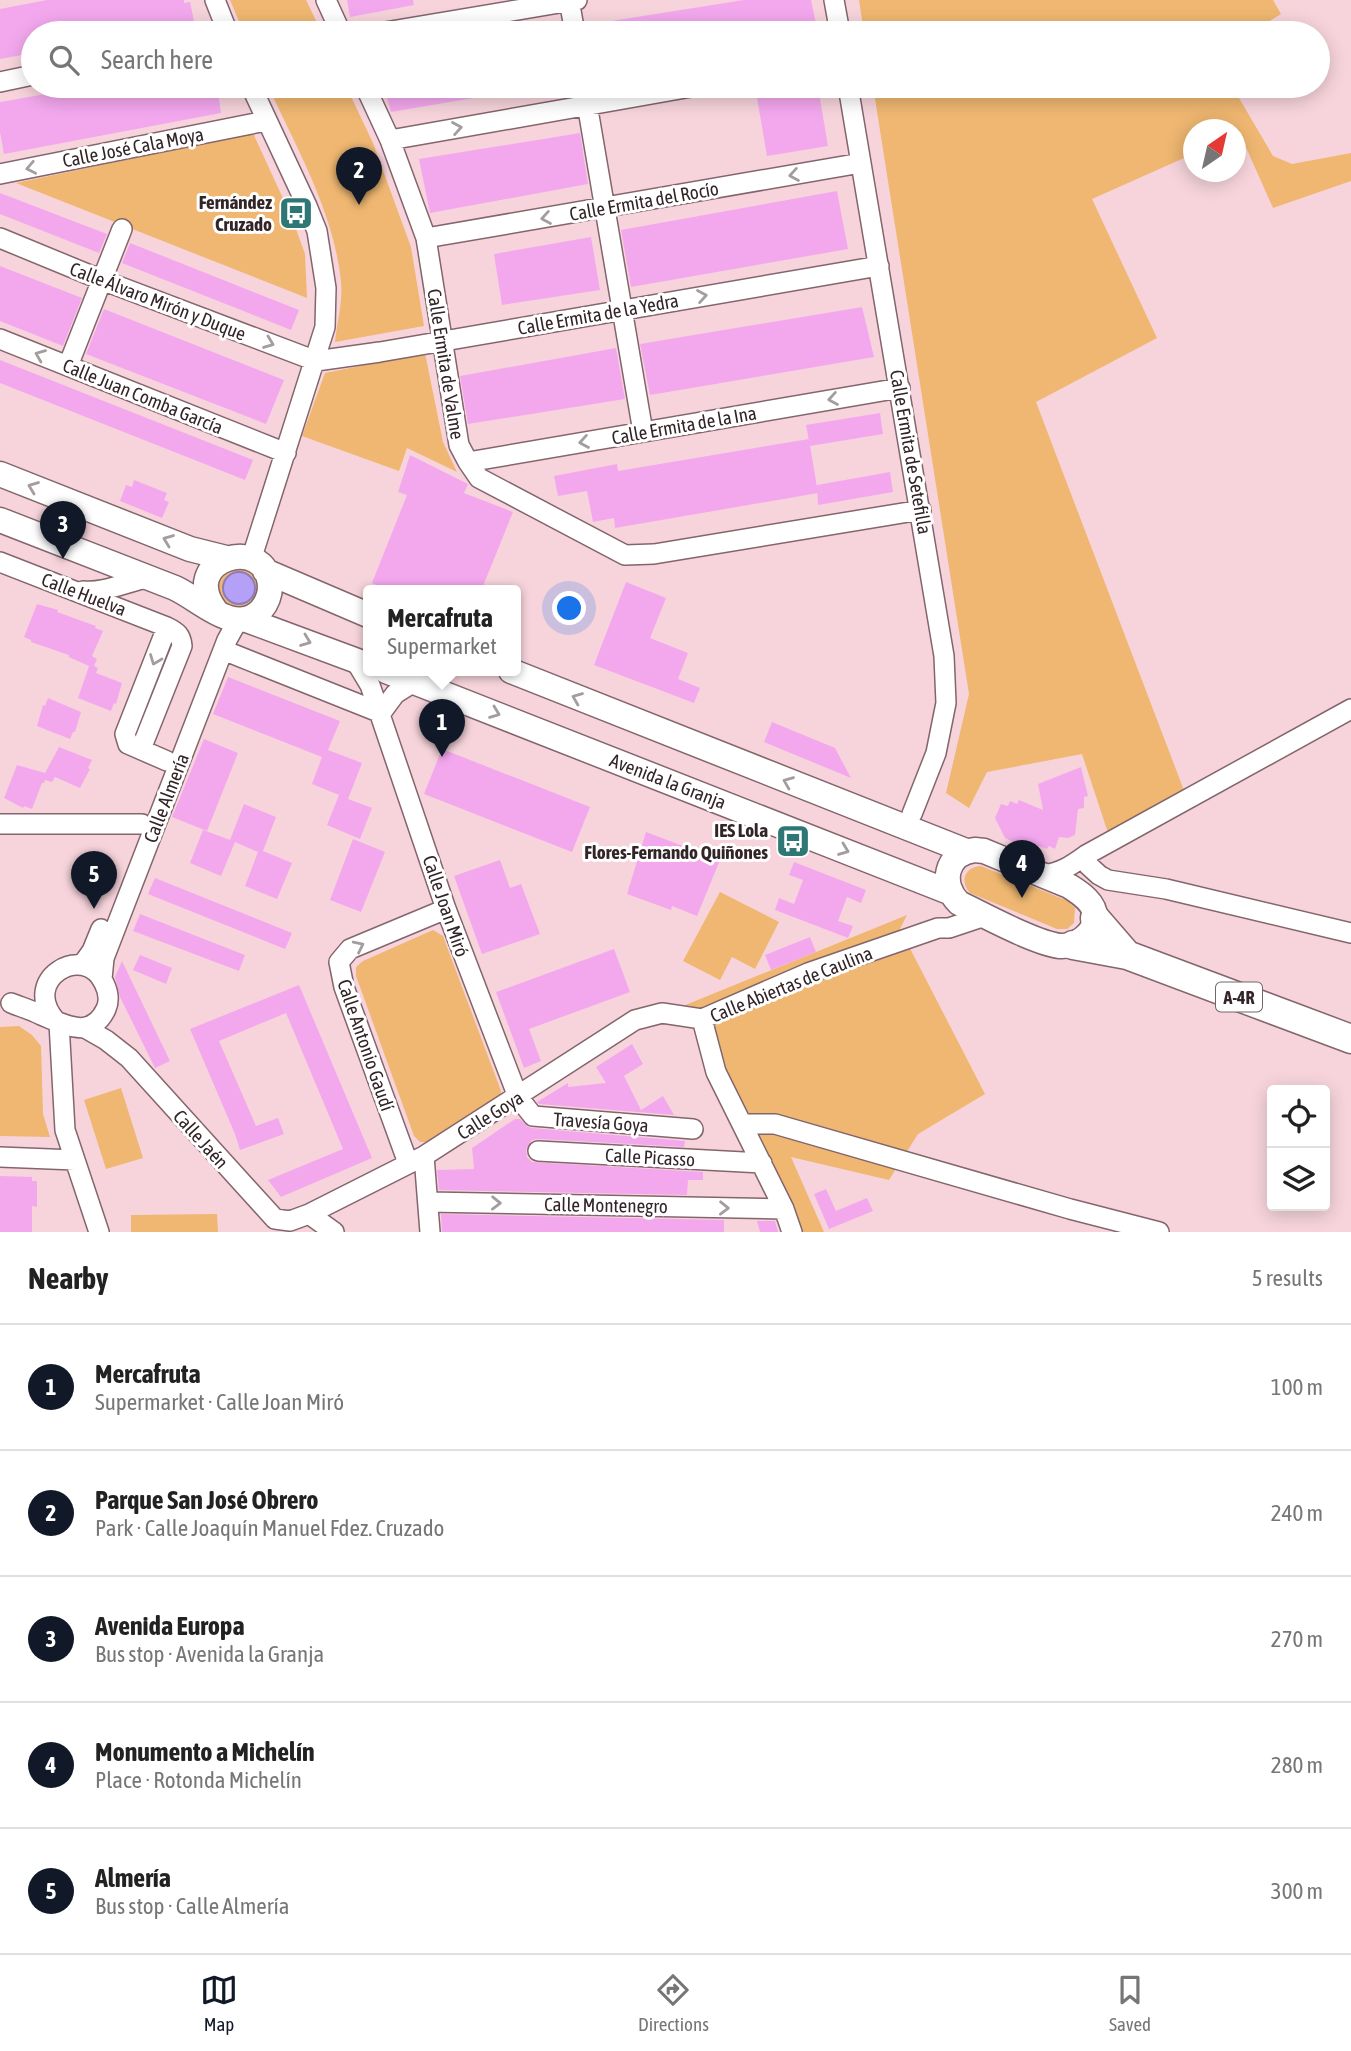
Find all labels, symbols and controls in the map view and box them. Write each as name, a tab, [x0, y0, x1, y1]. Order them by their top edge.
search box	[21, 21, 1330, 98]
icon: search	[45, 41, 83, 79]
text: Search here	[101, 45, 213, 75]
north arrow	[1183, 119, 1246, 182]
one-way arrow	[451, 121, 463, 136]
street label: Calle José Cala Moya	[61, 123, 205, 171]
pin: 2	[336, 147, 382, 205]
one-way arrow	[25, 159, 37, 174]
one-way arrow	[788, 167, 800, 182]
street label: Calle Ermita del Rocío	[568, 177, 720, 225]
place label: Fernández Cruzado	[199, 191, 272, 235]
bus stop icon: Fernández Cruzado	[277, 194, 315, 232]
one-way arrow	[540, 210, 552, 225]
street label: Calle Álvaro Mirón y Duque	[67, 257, 249, 345]
street label: Calle Ermita de Valme	[423, 287, 469, 441]
street label: Calle Ermita de la Yedra	[516, 289, 680, 339]
one-way arrow	[696, 289, 708, 304]
one-way arrow	[262, 335, 274, 349]
one-way arrow	[35, 349, 47, 363]
street label: Calle Juan Comba García	[60, 354, 226, 438]
street label: Calle Ermita de Setefilla	[886, 368, 936, 536]
one-way arrow	[827, 391, 839, 406]
street label: Calle Ermita de la Ina	[610, 401, 758, 449]
one-way arrow	[579, 434, 590, 449]
one-way arrow	[28, 482, 40, 496]
pin: 3	[40, 501, 86, 559]
one-way arrow	[163, 535, 175, 549]
street label: Calle Huelva	[39, 568, 129, 620]
popup	[363, 585, 521, 676]
your location	[552, 591, 586, 625]
text: Mercafruta	[387, 603, 493, 633]
one-way arrow	[300, 633, 312, 647]
text: Supermarket	[387, 633, 497, 659]
one-way arrow	[149, 654, 163, 666]
one-way arrow	[571, 692, 583, 706]
pin: 1	[419, 699, 465, 757]
one-way arrow	[489, 705, 501, 719]
street label: Avenida la Granja	[607, 749, 729, 813]
street label: Calle Almería	[139, 750, 193, 846]
one-way arrow	[783, 776, 795, 790]
place label: IES Lola Flores-Fernando Quiñones	[584, 819, 768, 863]
bus stop icon: IES Lola Flores-Fernando Quiñones	[774, 822, 812, 860]
pin: 4	[999, 840, 1045, 898]
one-way arrow	[838, 841, 850, 855]
pin: 5	[71, 851, 117, 909]
street label: Calle Joan Miró	[418, 852, 474, 960]
one-way arrow	[352, 940, 364, 954]
street label: Calle Abiertas de Caulina	[707, 941, 875, 1027]
street label: Calle Antonio Gaudí	[333, 976, 399, 1114]
road number: A-4R	[1216, 982, 1262, 1012]
map controls	[1267, 1085, 1330, 1211]
button: locate	[1267, 1085, 1330, 1148]
street label: Calle Goya	[453, 1086, 527, 1144]
street label: Calle Jaén	[169, 1105, 233, 1173]
street label: Travesía Goya	[553, 1108, 649, 1136]
street label: Calle Picasso	[604, 1144, 696, 1170]
button: layers	[1267, 1148, 1330, 1211]
street label: Calle Montenegro	[544, 1193, 668, 1217]
one-way arrow	[491, 1195, 502, 1211]
one-way arrow	[718, 1200, 729, 1215]
text: Nearby	[28, 1261, 108, 1295]
text: 5 results	[1252, 1265, 1323, 1291]
text: Mercafruta	[95, 1359, 201, 1389]
text: 1	[46, 1374, 56, 1400]
text: 100 m	[1271, 1374, 1323, 1400]
text: Supermarket · Calle Joan Miró	[95, 1389, 344, 1415]
text: Parque San José Obrero	[95, 1485, 318, 1515]
text: 2	[46, 1500, 56, 1526]
text: 240 m	[1271, 1500, 1323, 1526]
text: Park · Calle Joaquín Manuel Fdez. Cruzado	[95, 1515, 444, 1541]
text: Avenida Europa	[95, 1611, 245, 1641]
text: 3	[46, 1626, 56, 1652]
text: 270 m	[1271, 1626, 1323, 1652]
text: Bus stop · Avenida la Granja	[95, 1641, 324, 1667]
text: Monumento a Michelín	[95, 1737, 315, 1767]
text: 4	[46, 1752, 56, 1778]
text: 280 m	[1271, 1752, 1323, 1778]
text: Place · Rotonda Michelín	[95, 1767, 302, 1793]
text: Almería	[95, 1863, 171, 1893]
text: 5	[46, 1878, 56, 1904]
text: 300 m	[1271, 1878, 1323, 1904]
text: Bus stop · Calle Almería	[95, 1893, 289, 1919]
tab: Map	[200, 1971, 238, 2035]
tab: Directions	[638, 1971, 709, 2035]
tab: Saved	[1109, 1971, 1151, 2035]

